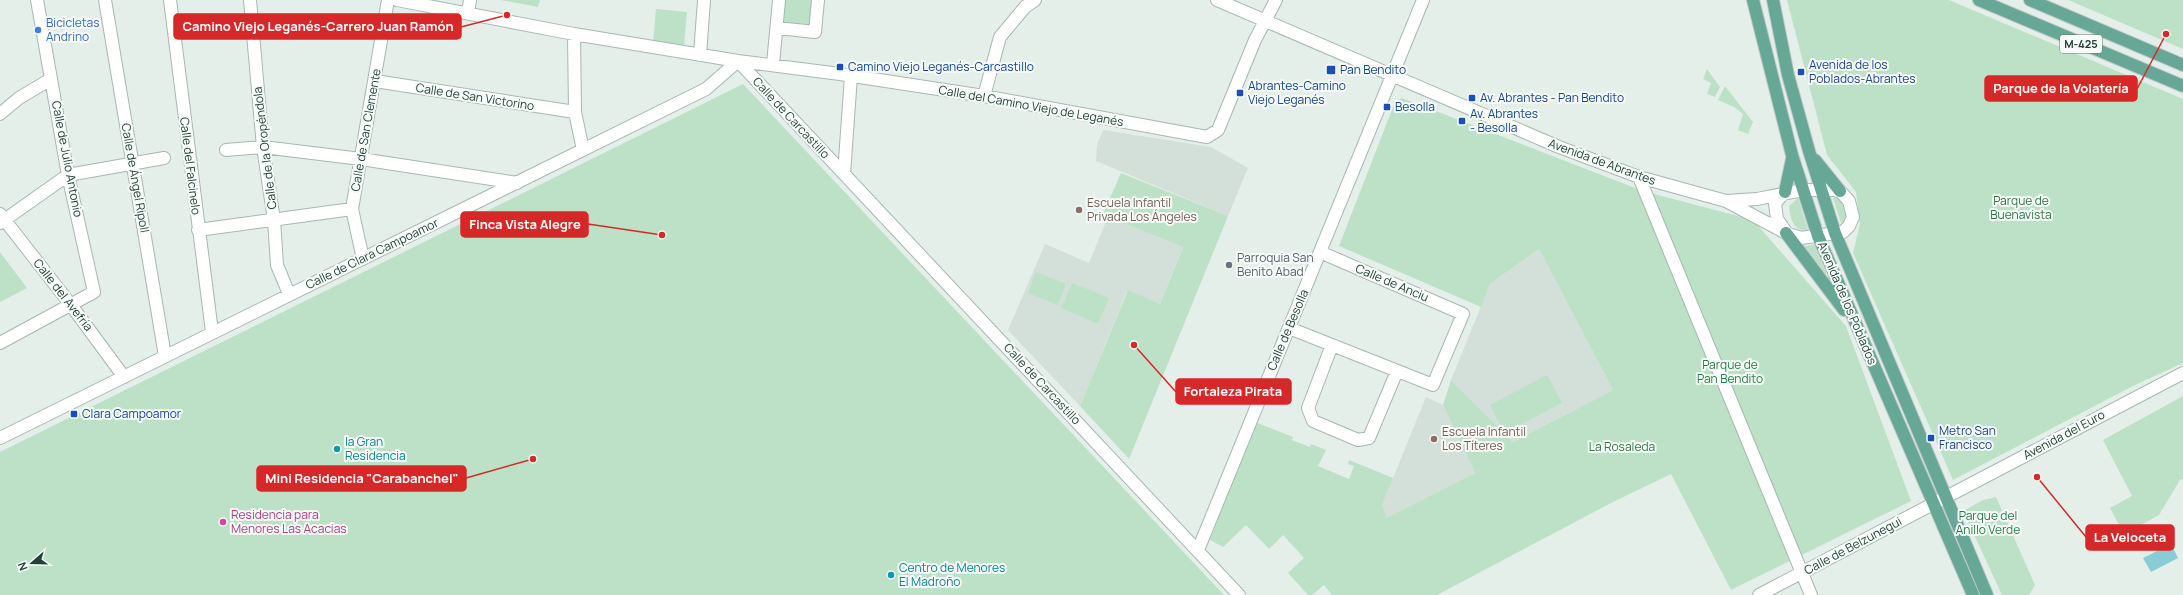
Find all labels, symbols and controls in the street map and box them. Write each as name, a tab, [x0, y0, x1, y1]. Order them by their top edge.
place label: Bicicletas Andrino	[46, 14, 99, 45]
callout: Camino Viejo Leganés-Carrero Juan Ramón	[174, 14, 461, 39]
text: Camino Viejo Leganés-Carrero Juan Ramón	[182, 17, 454, 35]
marker: Bicicletas Andrino	[33, 25, 43, 35]
road number: M-425	[2060, 35, 2102, 53]
place label: Avenida de los Poblados-Abrantes	[1809, 56, 1916, 87]
place label: Camino Viejo Leganés-Carcastillo	[848, 58, 1034, 75]
place label: Pan Bendito	[1340, 61, 1406, 78]
marker: Camino Viejo Leganés-Carcastillo	[835, 62, 845, 72]
marker: Pan Bendito	[1325, 64, 1337, 76]
street label: Calle de San Clemente	[346, 67, 385, 193]
marker: Avenida de los Poblados-Abrantes	[1796, 67, 1806, 77]
street label: Calle de Carcastillo	[749, 73, 834, 162]
callout: Parque de la Volatería	[1985, 76, 2137, 101]
place label: Abrantes-Camino Viejo Leganés	[1248, 77, 1346, 108]
street label: Calle de San Victorino	[415, 79, 536, 114]
text: Parque de la Volatería	[1993, 79, 2129, 97]
street label: Calle del Camino Viejo de Leganés	[937, 81, 1125, 130]
street label: Calle de la Oropéndola	[249, 86, 280, 210]
marker: Abrantes-Camino Viejo Leganés	[1235, 88, 1245, 98]
place label: Av. Abrantes - Pan Bendito	[1480, 89, 1624, 106]
marker: Av. Abrantes - Pan Bendito	[1467, 93, 1477, 103]
place label: Besolla	[1395, 98, 1435, 115]
street label: Calle de Julio Antonio	[48, 99, 87, 218]
marker: Besolla	[1382, 102, 1392, 112]
place label: Av. Abrantes - Besolla	[1470, 105, 1538, 136]
street label: Calle del Falcinelo	[176, 116, 205, 216]
marker: Av. Abrantes - Besolla	[1457, 116, 1467, 126]
street label: Calle de Ángel Ripoll	[117, 122, 154, 234]
street label: Avenida de Abrantes	[1546, 134, 1658, 189]
park label: Parque de Buenavista	[1990, 192, 2052, 223]
place label: Escuela Infantil Privada Los Ángeles	[1087, 194, 1197, 225]
marker: Escuela Infantil Privada Los Ángeles	[1074, 205, 1084, 215]
callout: Finca Vista Alegre	[461, 212, 588, 237]
street label: Calle de Clara Campoamor	[303, 214, 442, 293]
text: Finca Vista Alegre	[469, 215, 581, 233]
street label: Avenida de los Poblados	[1814, 239, 1881, 367]
place label: Parroquia San Benito Abad	[1237, 249, 1314, 280]
street label: Calle del Avefría	[30, 255, 97, 334]
street label: Calle de Anciu	[1353, 259, 1431, 306]
marker: Parroquia San Benito Abad	[1224, 260, 1234, 270]
street label: Calle de Besolla	[1263, 287, 1312, 373]
street label: Calle de Carcastillo	[1000, 339, 1085, 428]
park label: Parque de Pan Bendito	[1697, 356, 1763, 387]
callout: Fortaleza Pirata	[1176, 379, 1291, 404]
text: Fortaleza Pirata	[1184, 382, 1282, 400]
place label: Clara Campoamor	[82, 405, 182, 422]
street label: Avenida del Euro	[2020, 406, 2108, 463]
marker: Clara Campoamor	[69, 409, 79, 419]
place label: Metro San Francisco	[1939, 422, 1996, 453]
place label: Escuela Infantil Los Títeres	[1442, 423, 1526, 454]
place label: la Gran Residencia	[345, 433, 406, 464]
marker: Metro San Francisco	[1926, 433, 1936, 443]
marker: Escuela Infantil Los Títeres	[1429, 434, 1439, 444]
park label: La Rosaleda	[1589, 438, 1655, 455]
marker: la Gran Residencia	[332, 444, 342, 454]
callout: Mini Residencia "Carabanchel"	[257, 466, 466, 491]
text: Mini Residencia "Carabanchel"	[265, 469, 459, 487]
place label: Residencia para Menores Las Acacias	[231, 506, 347, 537]
park label: Parque del Anillo Verde	[1956, 507, 2020, 538]
street label: Calle de Belzunegui	[1801, 513, 1905, 579]
marker: Residencia para Menores Las Acacias	[218, 517, 228, 527]
callout: La Veloceta	[2086, 525, 2174, 550]
text: La Veloceta	[2094, 528, 2166, 546]
north arrow	[12, 543, 52, 583]
place label: Centro de Menores El Madroño	[899, 559, 1005, 590]
text: N	[14, 560, 31, 573]
marker: Centro de Menores El Madroño	[886, 570, 896, 580]

